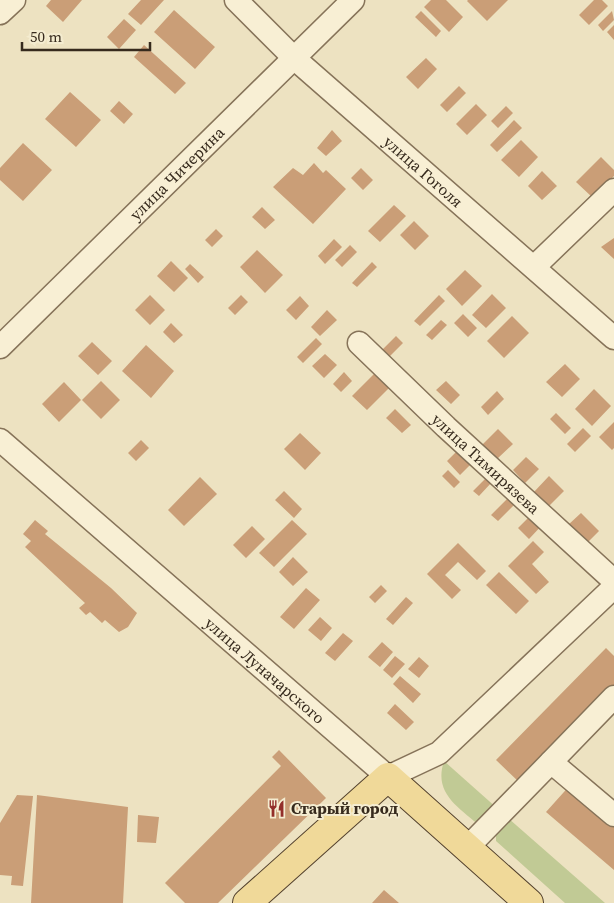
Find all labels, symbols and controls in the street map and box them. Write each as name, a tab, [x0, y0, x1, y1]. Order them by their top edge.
scale bar	[22, 20, 150, 52]
text: 50 m	[30, 26, 62, 47]
street label: улица Чичерина	[125, 121, 230, 225]
street label: улица Гоголя	[379, 130, 468, 212]
street label: улица Тимирязева	[427, 408, 545, 519]
street label: улица Луначарского	[200, 612, 330, 729]
place label: Старый город	[291, 797, 398, 819]
restaurant icon: Старый город	[267, 798, 287, 818]

